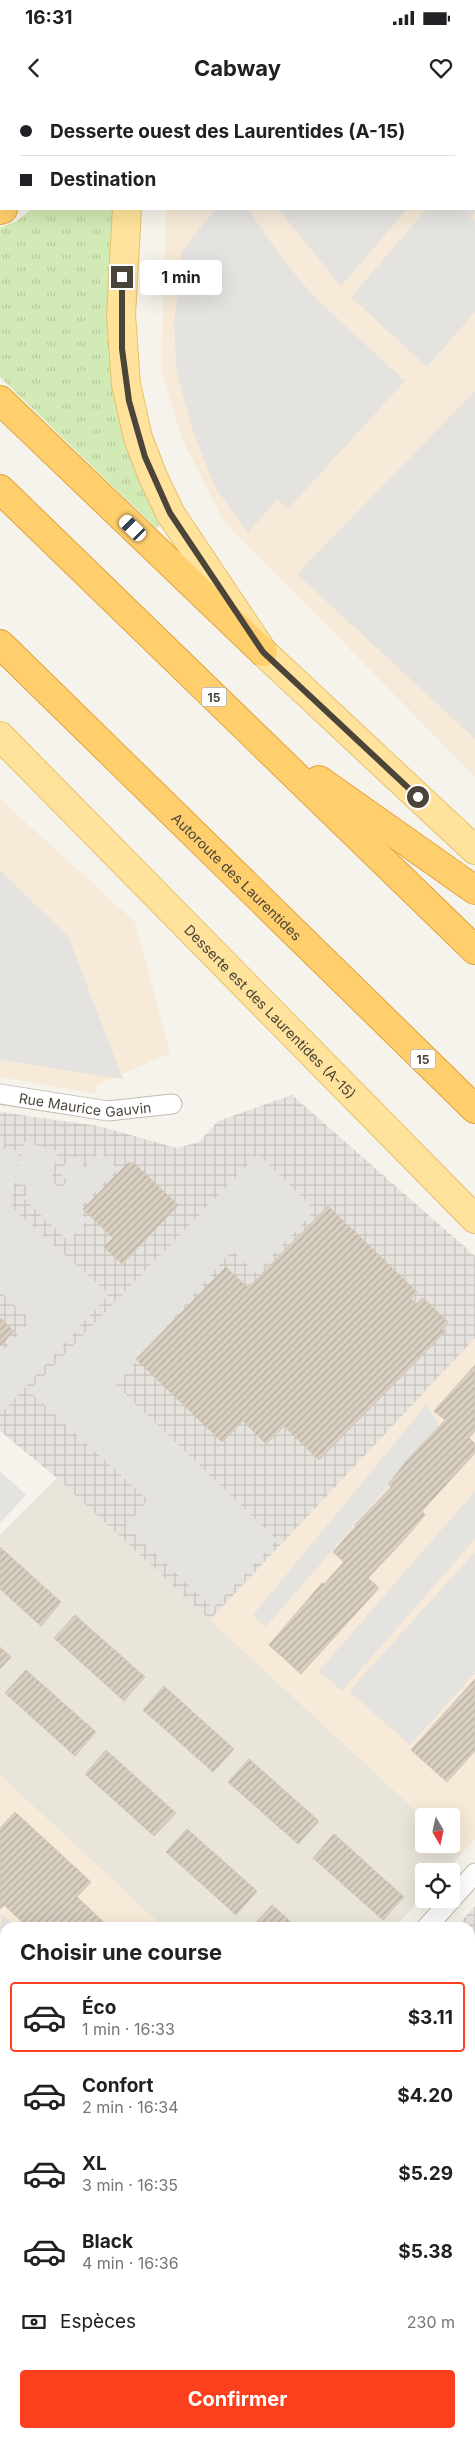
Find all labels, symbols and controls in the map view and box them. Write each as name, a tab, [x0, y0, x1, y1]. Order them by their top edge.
text: 16:31	[25, 6, 72, 29]
icon: back	[20, 54, 48, 82]
icon: heart	[427, 54, 455, 82]
text: Cabway	[194, 55, 281, 81]
text: Desserte ouest des Laurentides (A-15)	[50, 120, 405, 143]
text: Destination	[50, 168, 156, 191]
callout: 1 min	[140, 260, 222, 294]
route end	[111, 266, 133, 288]
text: 1 min	[161, 267, 201, 287]
car	[116, 512, 149, 544]
road number: 15	[202, 688, 226, 706]
route start	[407, 786, 429, 808]
street label: Autoroute des Laurentides	[169, 809, 306, 943]
street label: Desserte est des Laurentides (A-15)	[181, 921, 360, 1102]
road number: 15	[410, 1050, 436, 1069]
street label: Rue Maurice Gauvin	[18, 1089, 152, 1120]
north arrow	[415, 1808, 460, 1852]
map controls	[415, 1808, 460, 1908]
button: locate	[415, 1863, 460, 1908]
text: Choisir une course	[20, 1939, 222, 1965]
icon: car	[22, 1995, 67, 2040]
text: Éco	[82, 1996, 116, 2019]
text: $3.11	[408, 2006, 453, 2029]
text: 1 min · 16:33	[82, 2019, 175, 2039]
icon: car	[22, 2073, 67, 2118]
text: Confort	[82, 2074, 153, 2097]
text: $4.20	[397, 2084, 453, 2107]
text: 2 min · 16:34	[82, 2097, 178, 2117]
icon: car	[22, 2151, 67, 2196]
text: XL	[82, 2152, 107, 2175]
text: $5.29	[398, 2162, 453, 2185]
text: 3 min · 16:35	[82, 2175, 178, 2195]
icon: car	[22, 2229, 67, 2274]
text: Black	[82, 2230, 133, 2253]
text: $5.38	[398, 2240, 453, 2263]
text: 4 min · 16:36	[82, 2253, 179, 2273]
icon: cash	[20, 2308, 48, 2336]
text: Espèces	[60, 2310, 136, 2333]
text: 230 m	[407, 2312, 455, 2332]
button: Confirmer	[20, 2370, 455, 2428]

